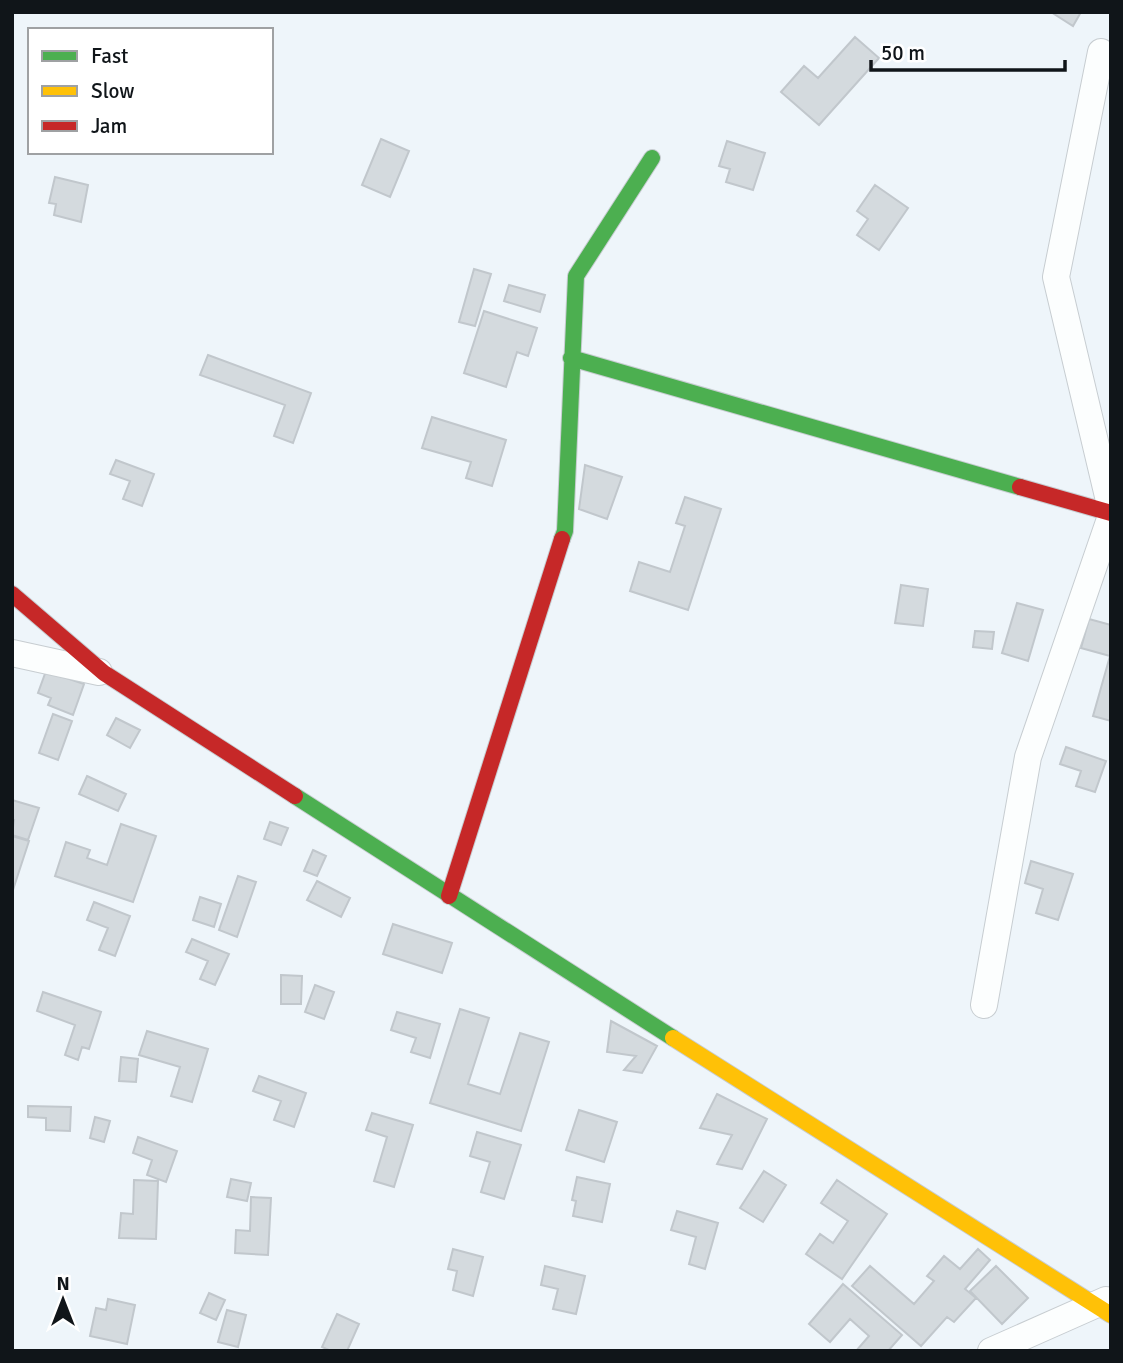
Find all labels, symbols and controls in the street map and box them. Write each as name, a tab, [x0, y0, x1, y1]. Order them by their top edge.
legend	[28, 28, 273, 154]
scale bar	[871, 28, 1065, 72]
text: 50 m	[881, 40, 925, 66]
text: Fast	[91, 43, 128, 69]
text: Slow	[91, 78, 135, 104]
text: Jam	[91, 113, 127, 139]
north arrow	[28, 1265, 98, 1335]
text: N	[56, 1272, 70, 1296]

